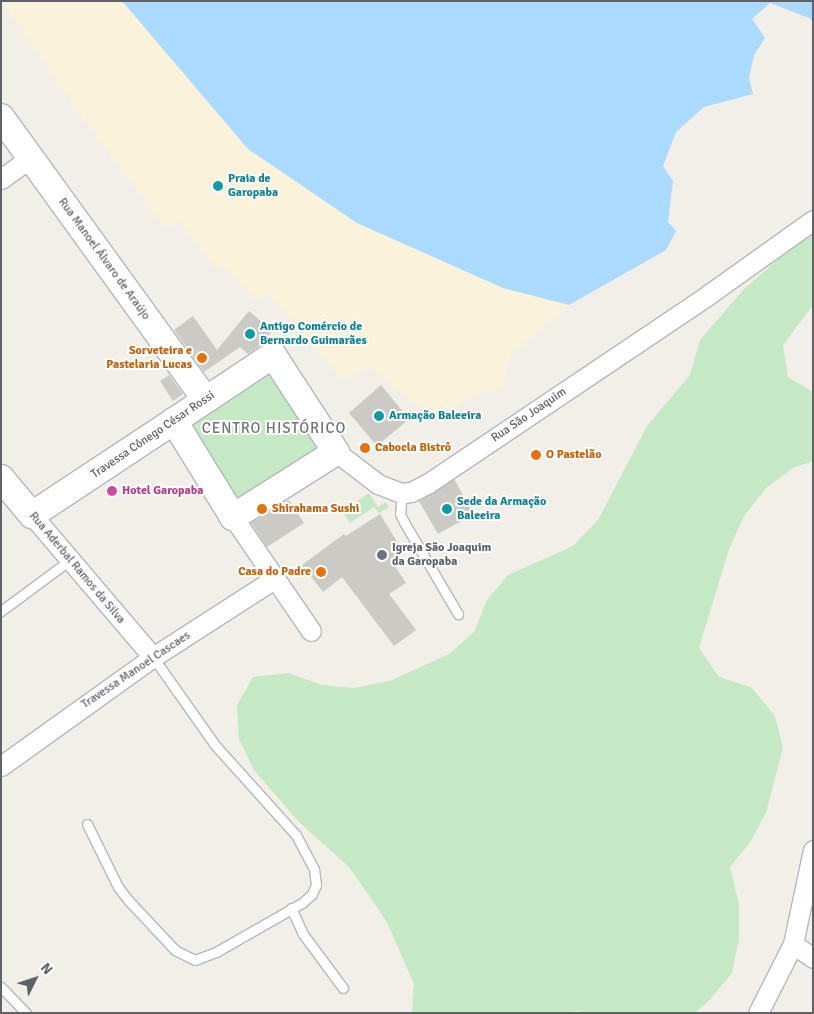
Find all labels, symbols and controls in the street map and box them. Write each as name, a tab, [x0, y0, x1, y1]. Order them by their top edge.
place label: Praia de Garopaba	[228, 172, 278, 200]
marker: Praia de Garopaba	[212, 180, 224, 192]
street label: Rua Manoel Álvaro de Araújo	[55, 195, 153, 323]
place label: Antigo Comércio de Bernardo Guimarães	[260, 320, 367, 348]
marker: Antigo Comércio de Bernardo Guimarães	[244, 328, 256, 340]
place label: Sorveteira e Pastelaria Lucas	[106, 344, 192, 372]
marker: Sorveteira e Pastelaria Lucas	[196, 352, 208, 364]
street label: Rua São Joaquim	[489, 385, 569, 445]
street label: Travessa Cônego César Rossi	[89, 388, 217, 482]
place label: Armação Baleeira	[389, 409, 481, 423]
marker: Armação Baleeira	[373, 410, 385, 422]
district label: CENTRO HISTÓRICO	[200, 420, 348, 438]
place label: Cabocla Bistrô	[375, 441, 451, 455]
marker: Cabocla Bistrô	[359, 442, 371, 454]
place label: O Pastelão	[546, 448, 601, 462]
marker: O Pastelão	[530, 449, 542, 461]
place label: Hotel Garopaba	[122, 484, 203, 498]
marker: Hotel Garopaba	[106, 485, 118, 497]
place label: Sede da Armação Baleeira	[457, 495, 546, 523]
place label: Shirahama Sushi	[272, 502, 359, 516]
marker: Shirahama Sushi	[256, 503, 268, 515]
marker: Sede da Armação Baleeira	[441, 503, 453, 515]
street label: Rua Aderbal Ramos da Silva	[26, 509, 128, 627]
place label: Igreja São Joaquim da Garopaba	[392, 541, 491, 569]
marker: Igreja São Joaquim da Garopaba	[376, 549, 388, 561]
place label: Casa do Padre	[238, 565, 311, 579]
marker: Casa do Padre	[315, 566, 327, 578]
street label: Travessa Manoel Cascaes	[79, 628, 193, 712]
north arrow	[10, 954, 60, 1004]
text: N	[37, 960, 56, 978]

